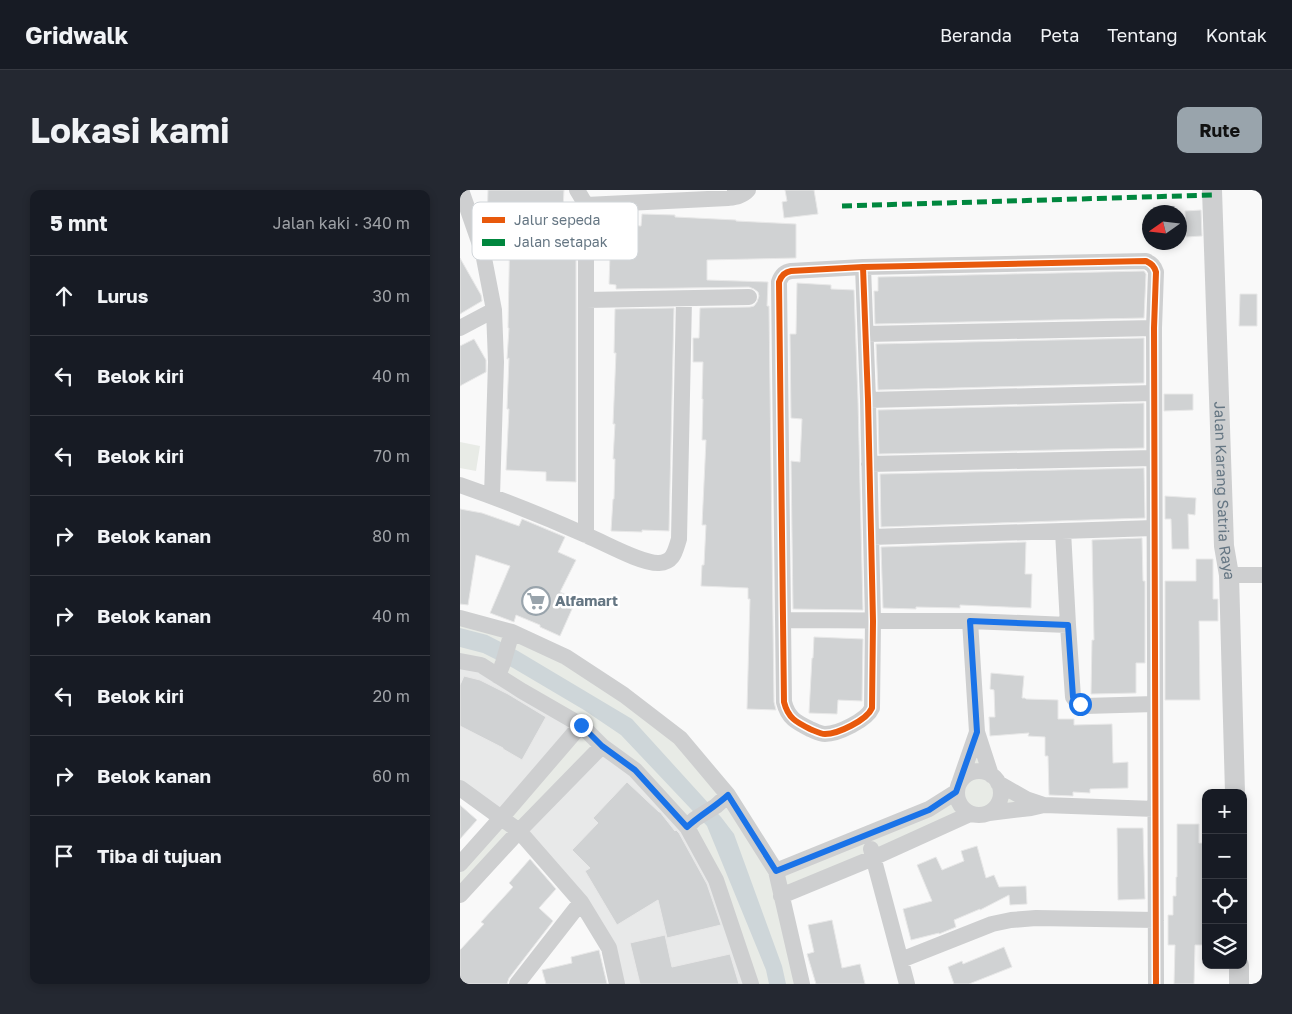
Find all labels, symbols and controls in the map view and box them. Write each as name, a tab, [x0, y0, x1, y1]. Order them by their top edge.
text: Gridwalk	[25, 20, 129, 49]
text: Beranda	[940, 24, 1012, 46]
text: Peta	[1040, 24, 1079, 46]
text: Tentang	[1107, 24, 1178, 46]
text: Kontak	[1206, 24, 1267, 46]
button: Rute	[1177, 107, 1262, 153]
text: Lokasi kami	[30, 109, 230, 151]
legend	[472, 202, 638, 260]
north arrow	[1142, 205, 1187, 250]
text: 5 mnt	[50, 210, 108, 236]
text: Jalur sepeda	[514, 211, 600, 228]
text: Jalan kaki · 340 m	[273, 213, 410, 233]
text: Jalan setapak	[514, 233, 608, 250]
icon: ahead	[50, 282, 78, 310]
text: Lurus	[97, 284, 148, 307]
text: 30 m	[373, 286, 410, 306]
icon: left	[50, 362, 78, 390]
text: Belok kiri	[97, 364, 184, 387]
text: 40 m	[372, 366, 410, 386]
street label: Jalan Karang Satria Raya	[1211, 401, 1239, 580]
icon: left	[50, 442, 78, 470]
text: Belok kiri	[97, 444, 184, 467]
text: 70 m	[373, 446, 410, 466]
icon: right	[50, 522, 78, 550]
text: Belok kanan	[97, 524, 211, 547]
text: 80 m	[372, 526, 410, 546]
supermarket icon: Alfamart	[521, 586, 551, 616]
place label: Alfamart	[555, 591, 618, 609]
icon: right	[50, 602, 78, 630]
text: Belok kanan	[97, 604, 211, 627]
text: 40 m	[372, 606, 410, 626]
icon: left	[50, 682, 78, 710]
text: Belok kiri	[97, 684, 184, 707]
text: 20 m	[373, 686, 410, 706]
route start	[1069, 693, 1092, 716]
route end	[570, 714, 593, 737]
icon: right	[50, 762, 78, 790]
text: Belok kanan	[97, 764, 211, 787]
text: 60 m	[372, 766, 410, 786]
map controls	[1202, 789, 1247, 969]
button: +	[1202, 789, 1247, 834]
button: −	[1202, 834, 1247, 879]
icon: arrive	[50, 842, 78, 870]
text: Tiba di tujuan	[97, 844, 222, 867]
button: locate	[1202, 879, 1247, 924]
button: layers	[1202, 924, 1247, 969]

